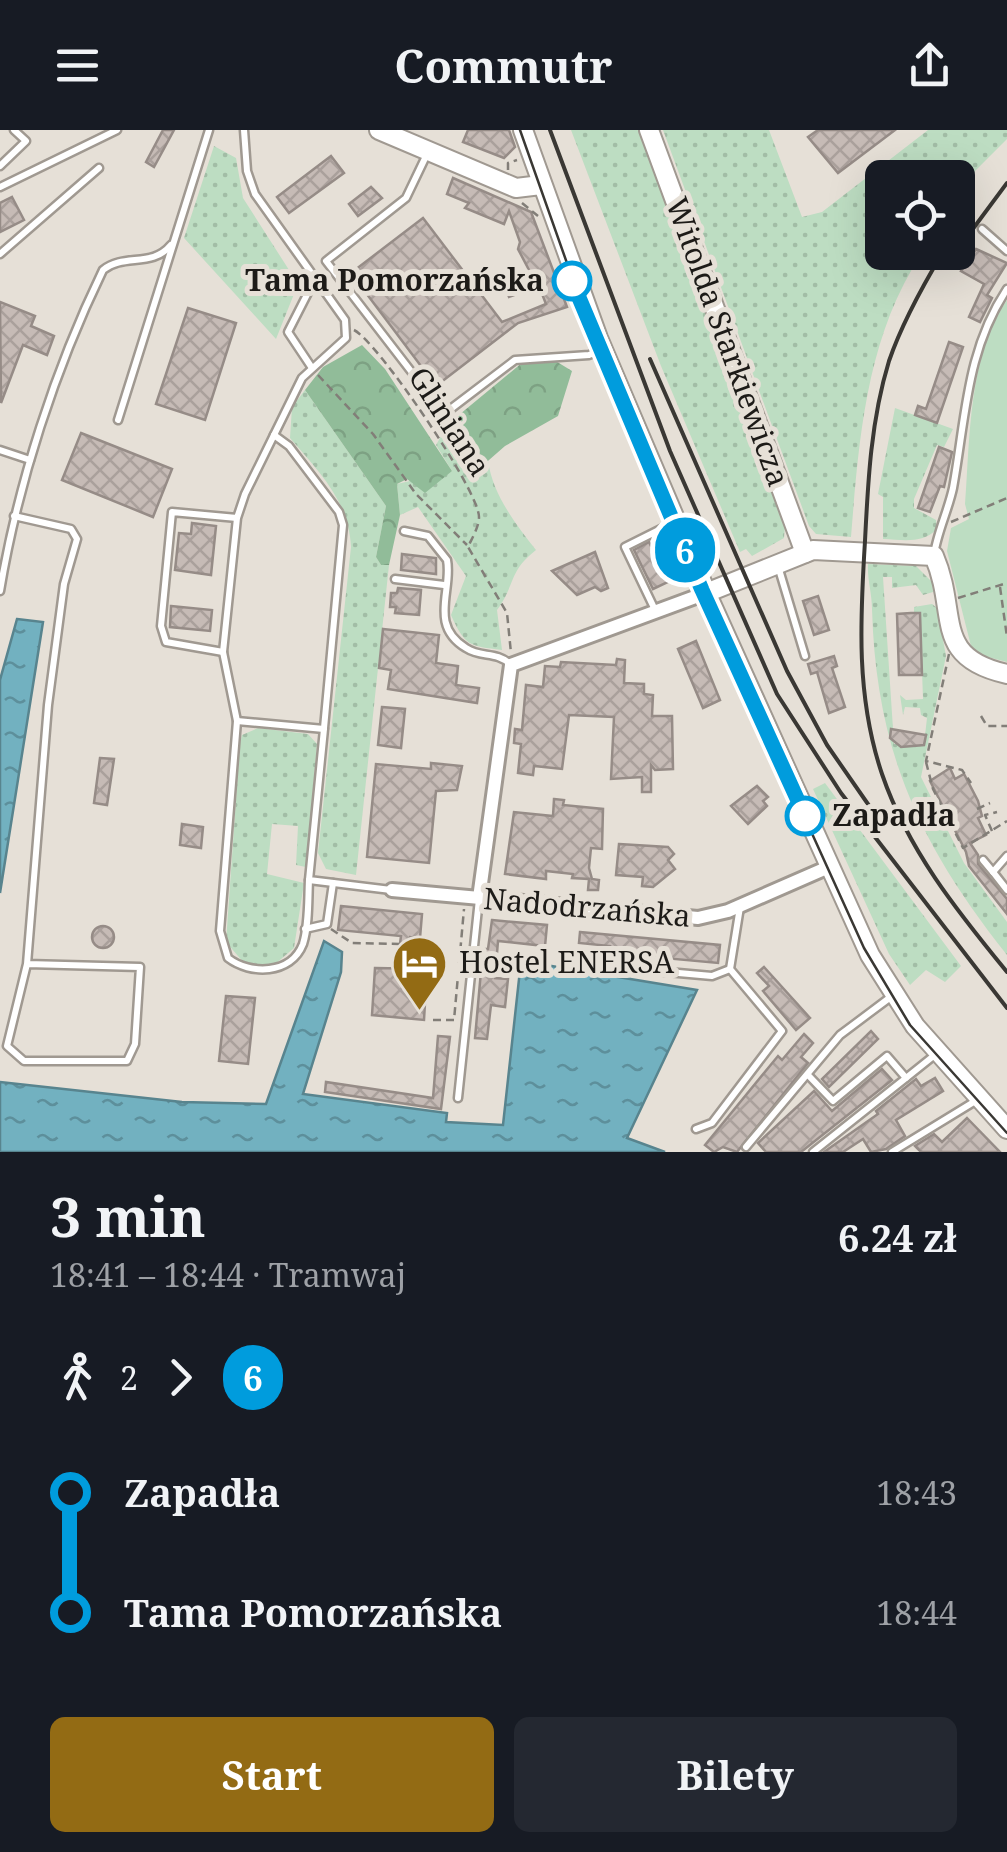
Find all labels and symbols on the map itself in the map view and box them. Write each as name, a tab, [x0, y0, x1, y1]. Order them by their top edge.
street label: Witolda Starkiewicza	[657, 191, 800, 492]
place label: Tama Pomorzańska	[245, 259, 544, 300]
marker: Tama Pomorzańska	[553, 262, 591, 300]
street label: Gliniana	[400, 359, 501, 484]
line badge: 6	[652, 518, 718, 582]
place label: Zapadła	[832, 794, 955, 835]
marker: Zapadła	[786, 797, 824, 835]
street label: Nadodrzańska	[482, 877, 692, 936]
hotel icon: Hostel ENERSA	[390, 933, 450, 1012]
place label: Hostel ENERSA	[459, 941, 675, 982]

